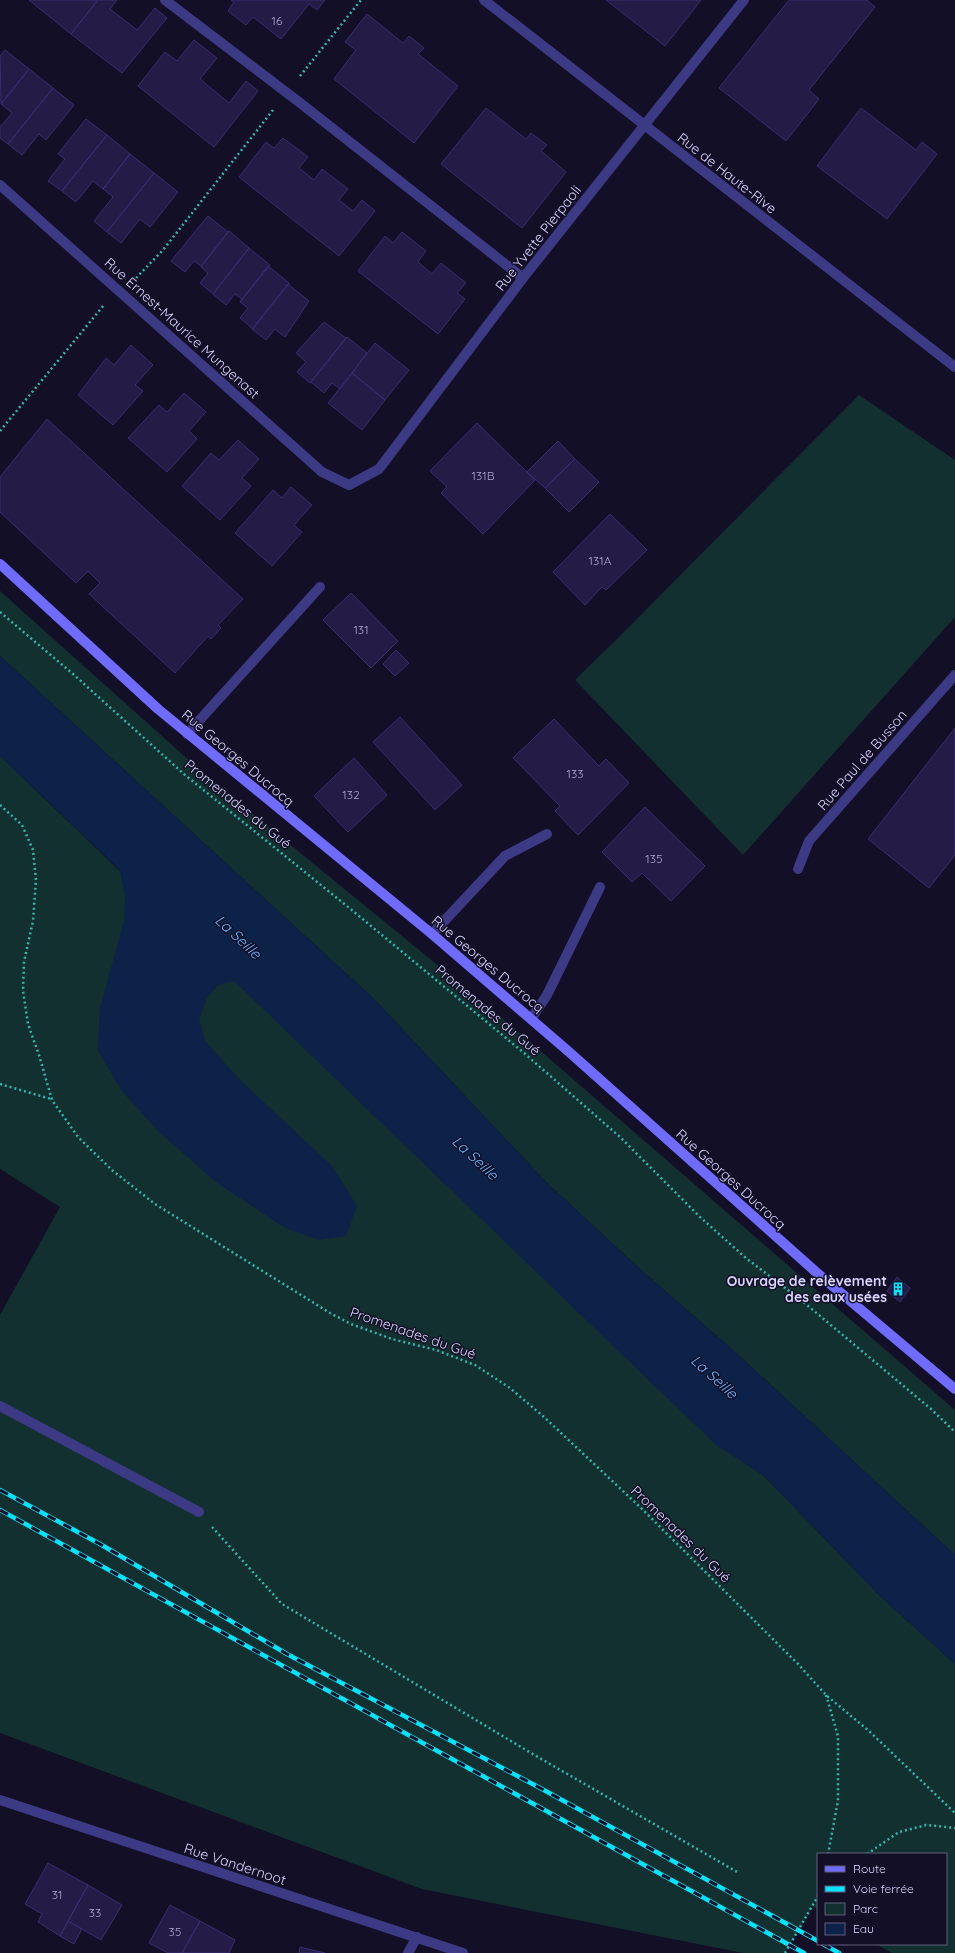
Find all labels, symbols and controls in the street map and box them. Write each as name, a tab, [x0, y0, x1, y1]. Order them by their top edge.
house number: 16	[272, 13, 283, 28]
street label: Rue de Haute-Rive	[674, 129, 780, 217]
street label: Rue Yvette Pierpaoli	[491, 182, 585, 294]
street label: Rue Ernest-Maurice Mungenast	[101, 254, 263, 403]
house number: 131B	[472, 468, 495, 483]
house number: 131A	[589, 553, 612, 568]
house number: 131	[353, 622, 369, 637]
street label: Rue Georges Ducrocq	[178, 706, 298, 810]
street label: Rue Paul de Busson	[813, 706, 911, 814]
street label: Promenades du Gué	[181, 755, 295, 853]
house number: 133	[566, 766, 584, 781]
house number: 132	[342, 787, 360, 802]
house number: 135	[645, 851, 663, 866]
water label: La Seille	[211, 910, 266, 963]
street label: Rue Georges Ducrocq	[428, 912, 548, 1016]
street label: Promenades du Gué	[432, 961, 544, 1059]
street label: Rue Georges Ducrocq	[672, 1125, 790, 1233]
water label: La Seille	[448, 1131, 503, 1184]
place label: Ouvrage de relèvement des eaux usées	[727, 1272, 887, 1306]
building icon: Ouvrage de relèvement des eaux usées	[890, 1281, 906, 1297]
street label: Promenades du Gué	[348, 1303, 478, 1363]
water label: La Seille	[687, 1351, 742, 1403]
street label: Promenades du Gué	[627, 1482, 735, 1586]
street label: Rue Vandernoot	[182, 1839, 289, 1889]
legend	[817, 1853, 947, 1945]
text: Route	[853, 1861, 886, 1876]
text: Voie ferrée	[853, 1881, 914, 1896]
house number: 31	[52, 1887, 62, 1902]
text: Parc	[853, 1901, 878, 1916]
house number: 33	[89, 1905, 101, 1920]
text: Eau	[853, 1921, 874, 1936]
house number: 35	[169, 1924, 181, 1939]

